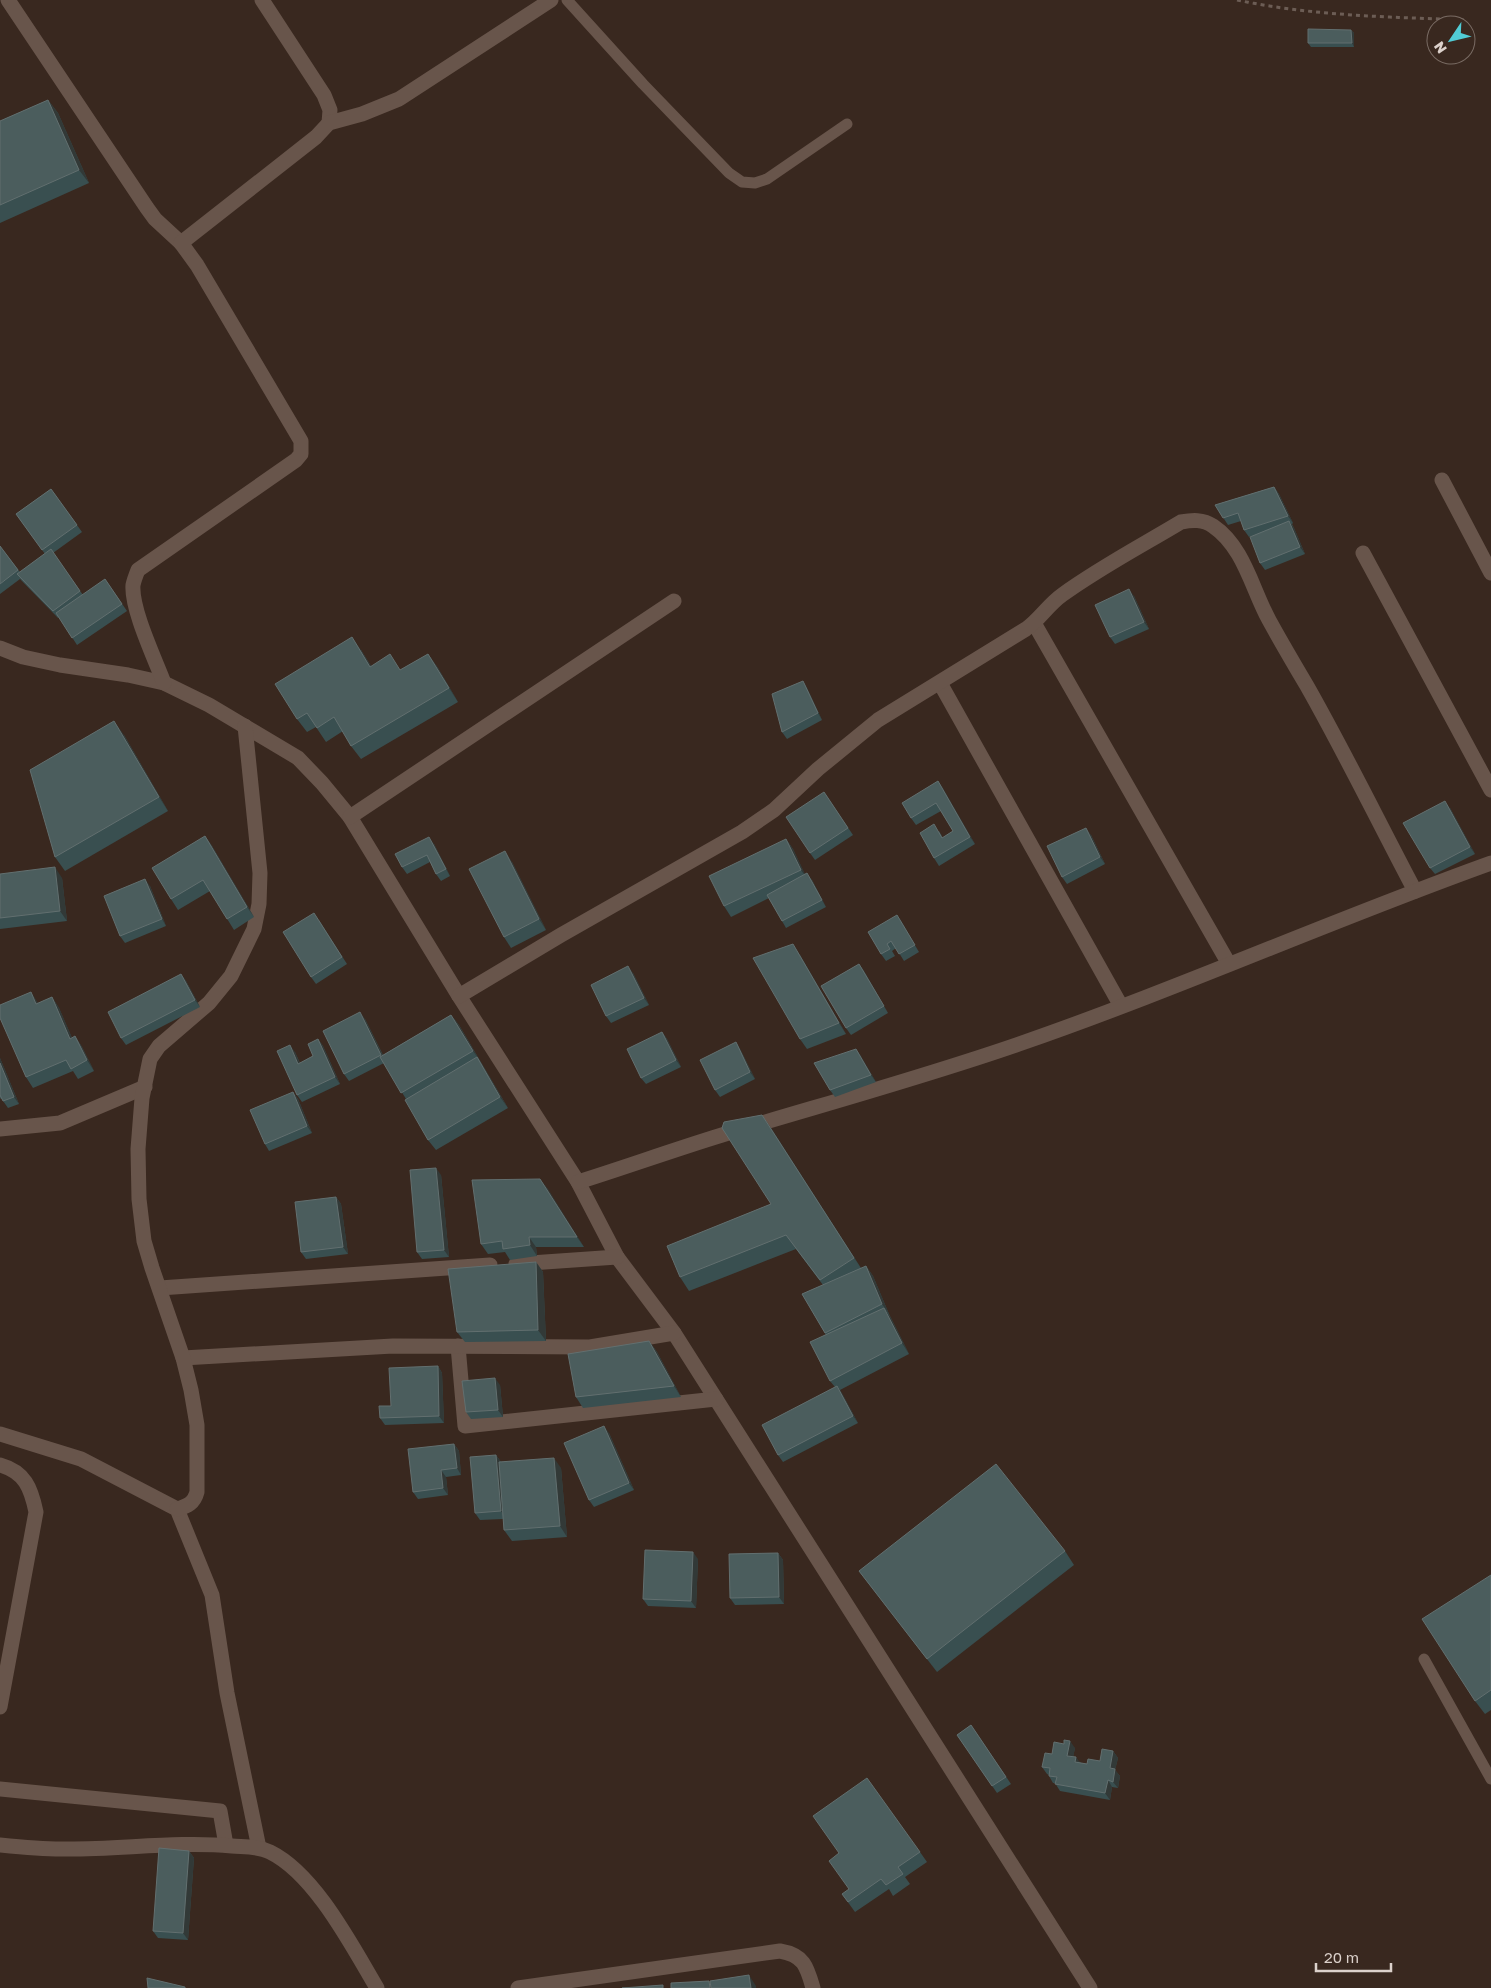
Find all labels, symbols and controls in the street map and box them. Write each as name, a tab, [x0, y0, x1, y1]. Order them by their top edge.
north arrow	[1426, 15, 1476, 65]
text: N	[1430, 39, 1450, 57]
scale bar	[1316, 1940, 1391, 1972]
text: 20 m	[1324, 1948, 1359, 1966]

